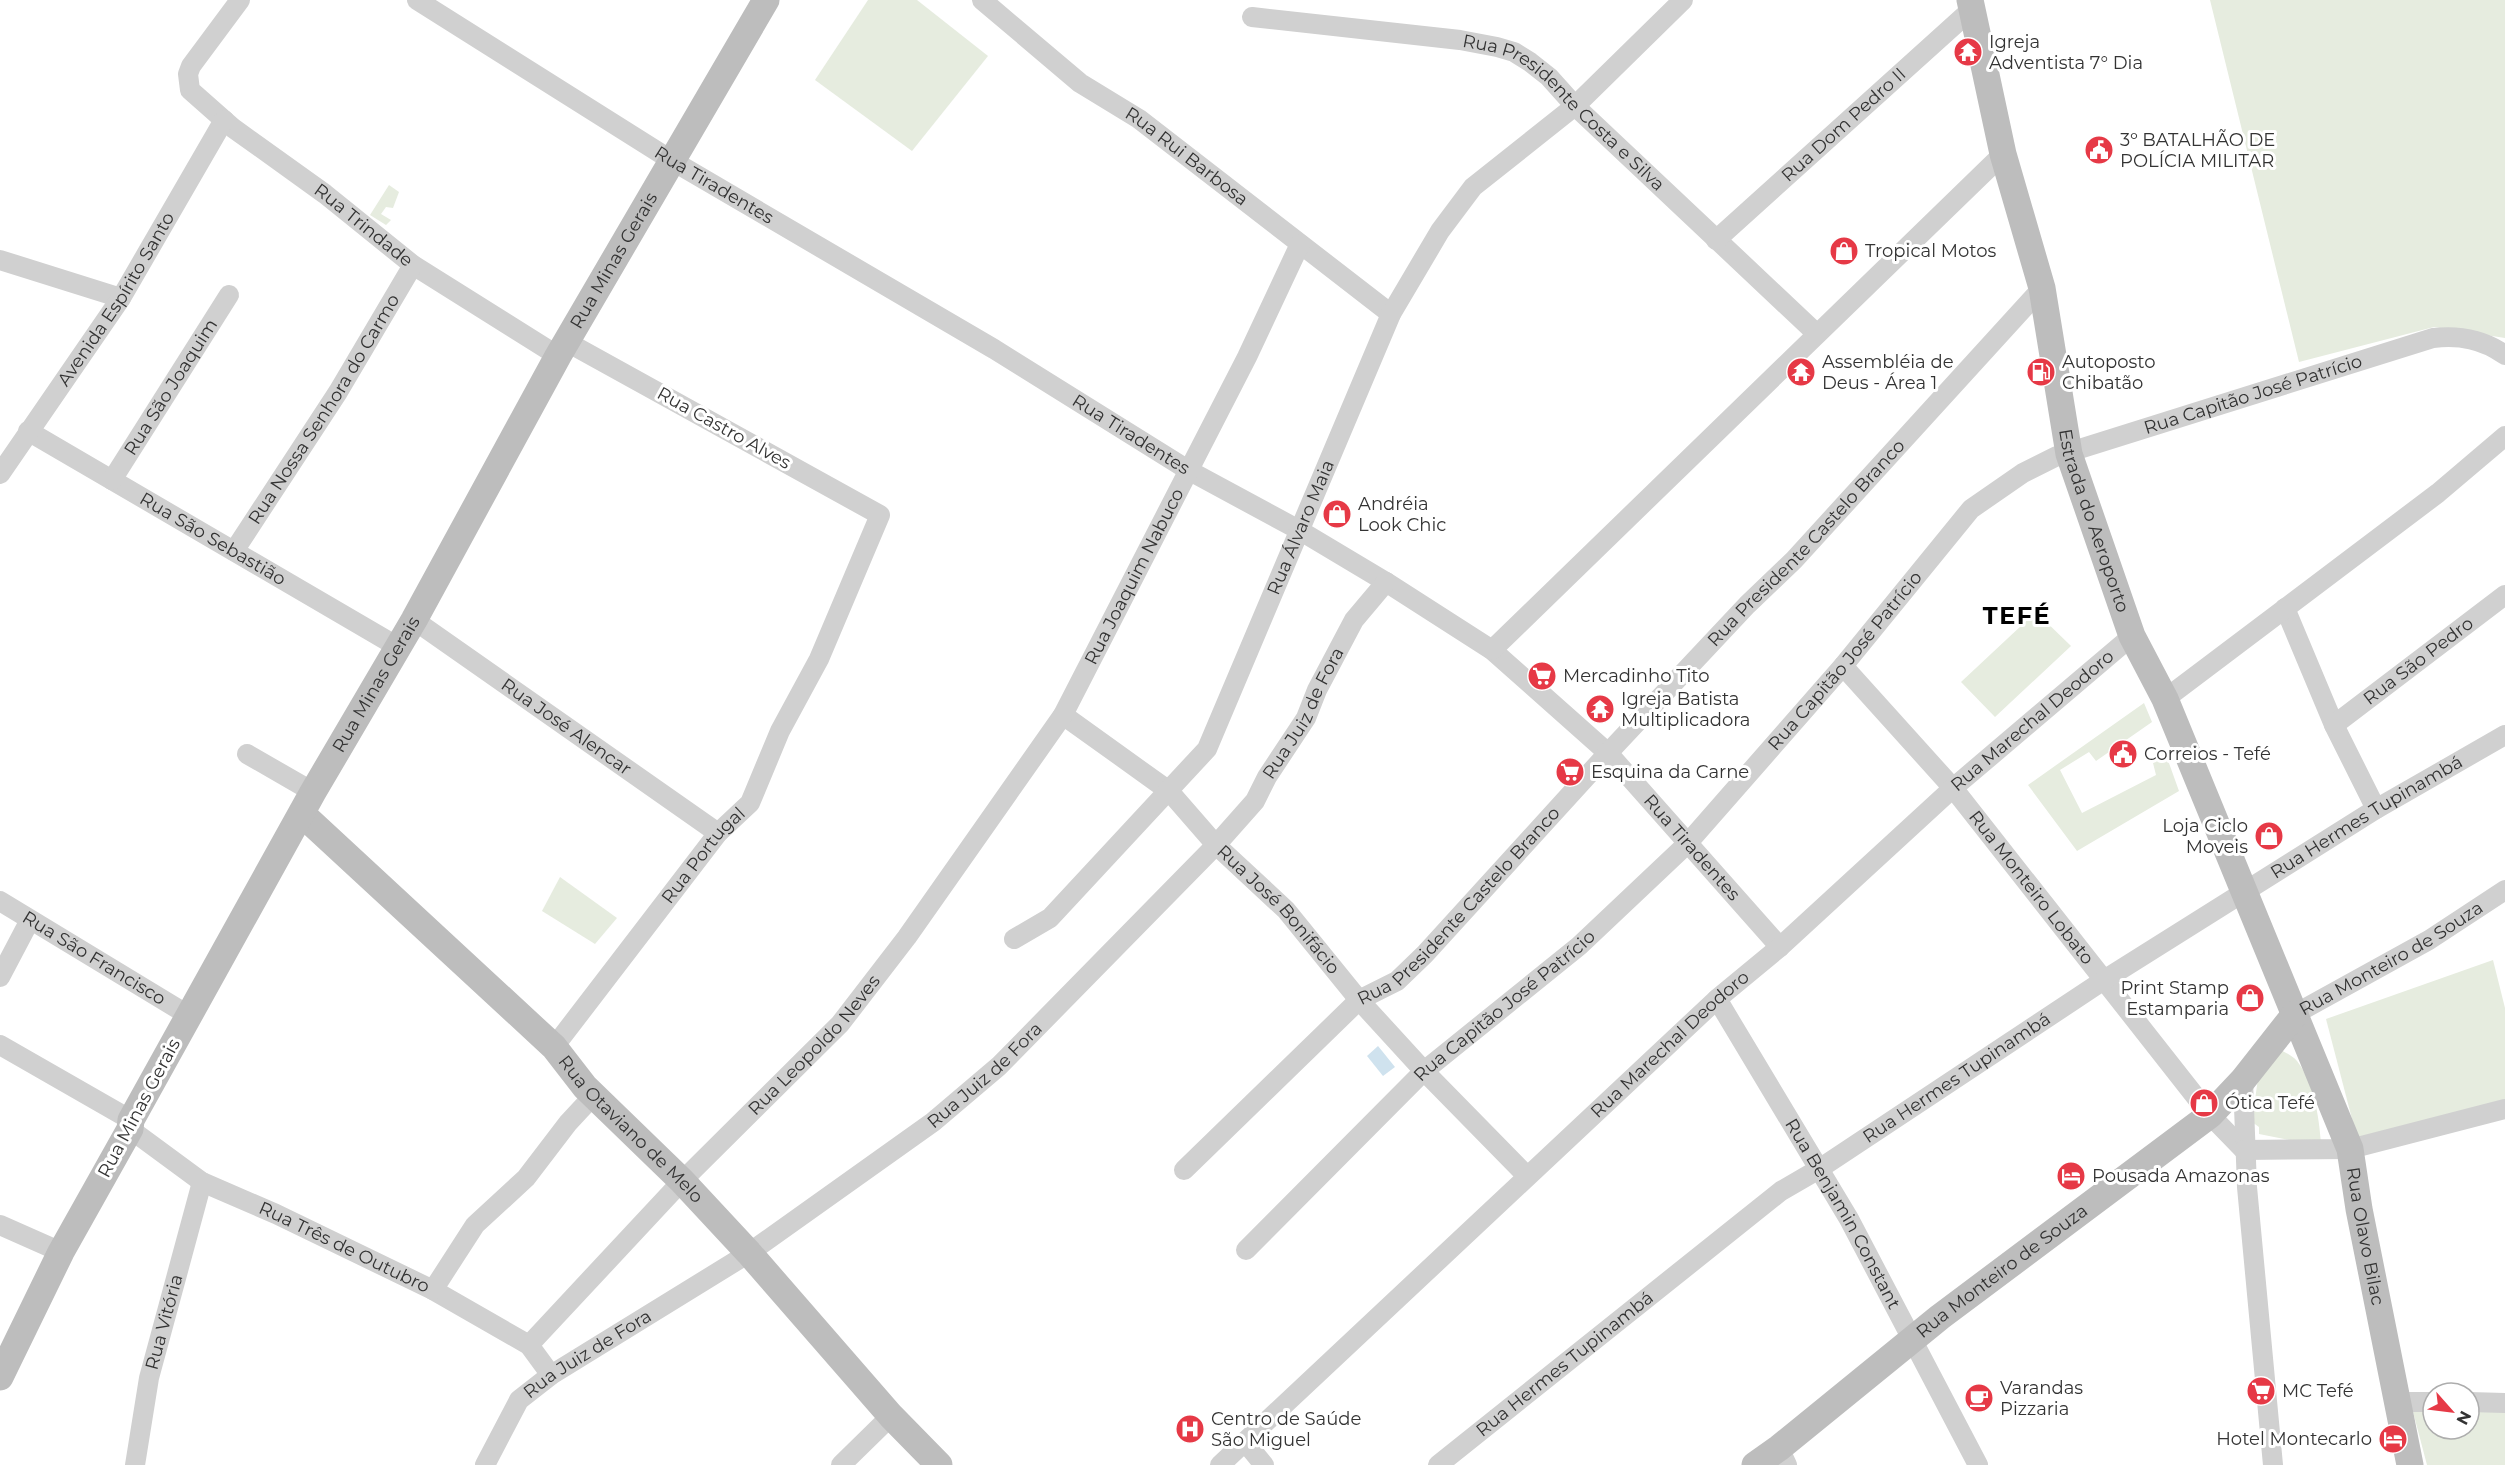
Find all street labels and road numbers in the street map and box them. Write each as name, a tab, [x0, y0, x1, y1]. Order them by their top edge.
street label: Rua Presidente Costa e Silva	[1461, 30, 1669, 196]
street label: Rua Dom Pedro II	[1777, 63, 1911, 187]
street label: Rua Rui Barbosa	[1121, 102, 1253, 210]
street label: Rua Tiradentes	[650, 141, 778, 229]
street label: Rua Trindade	[310, 179, 417, 272]
street label: Rua Minas Gerais	[565, 188, 662, 333]
street label: Avenida Espírito Santo	[53, 208, 179, 390]
street label: Rua Nossa Senhora do Carmo	[243, 290, 404, 528]
street label: Rua São Joaquim	[119, 315, 222, 459]
street label: Rua Capitão José Patrício	[2141, 350, 2365, 439]
street label: Rua Castro Alves	[653, 382, 795, 474]
street label: Rua Tiradentes	[1068, 390, 1194, 480]
street label: Estrada do Aeroporto	[2054, 427, 2134, 615]
street label: Rua Presidente Castelo Branco	[1703, 435, 1909, 651]
street label: Rua Álvaro Maia	[1262, 457, 1339, 598]
street label: Rua Joaquim Nabuco	[1080, 485, 1189, 668]
street label: Rua São Sebastião	[136, 488, 290, 590]
street label: Rua Capitão José Patrício	[1763, 567, 1927, 755]
street label: Rua Minas Gerais	[328, 612, 425, 757]
street label: Rua São Pedro	[2359, 612, 2478, 710]
street label: Rua Juiz de Fora	[1258, 644, 1349, 783]
street label: Rua Marechal Deodoro	[1946, 645, 2118, 796]
street label: Rua José Alencar	[497, 674, 636, 780]
street label: Rua Hermes Tupinambá	[2266, 751, 2467, 883]
street label: Rua Tiradentes	[1639, 790, 1745, 905]
street label: Rua Portugal	[657, 802, 750, 908]
street label: Rua Presidente Castelo Branco	[1354, 802, 1565, 1010]
street label: Rua Monteiro Lobato	[1964, 806, 2099, 969]
street label: Rua José Bonifácio	[1212, 840, 1345, 979]
street label: Rua Monteiro de Souza	[2295, 897, 2487, 1020]
street label: Rua São Francisco	[18, 906, 170, 1010]
street label: Rua Capitão José Patrício	[1409, 925, 1600, 1086]
street label: Rua Marechal Deodoro	[1586, 966, 1754, 1123]
street label: Rua Leopoldo Neves	[743, 970, 885, 1120]
street label: Rua Hermes Tupinambá	[1859, 1008, 2055, 1148]
street label: Rua Juiz de Fora	[923, 1018, 1047, 1133]
street label: Rua Minas Gerais	[93, 1035, 185, 1181]
street label: Rua Otaviano de Melo	[554, 1051, 708, 1208]
street label: Rua Benjamin Constant	[1780, 1115, 1905, 1313]
street label: Rua Olavo Bilac	[2342, 1165, 2389, 1307]
street label: Rua Três de Outubro	[256, 1197, 433, 1298]
street label: Rua Monteiro de Souza	[1912, 1199, 2092, 1343]
street label: Rua Vitória	[141, 1272, 188, 1372]
street label: Rua Hermes Tupinambá	[1472, 1286, 1658, 1441]
street label: Rua Juiz de Fora	[519, 1305, 655, 1403]

